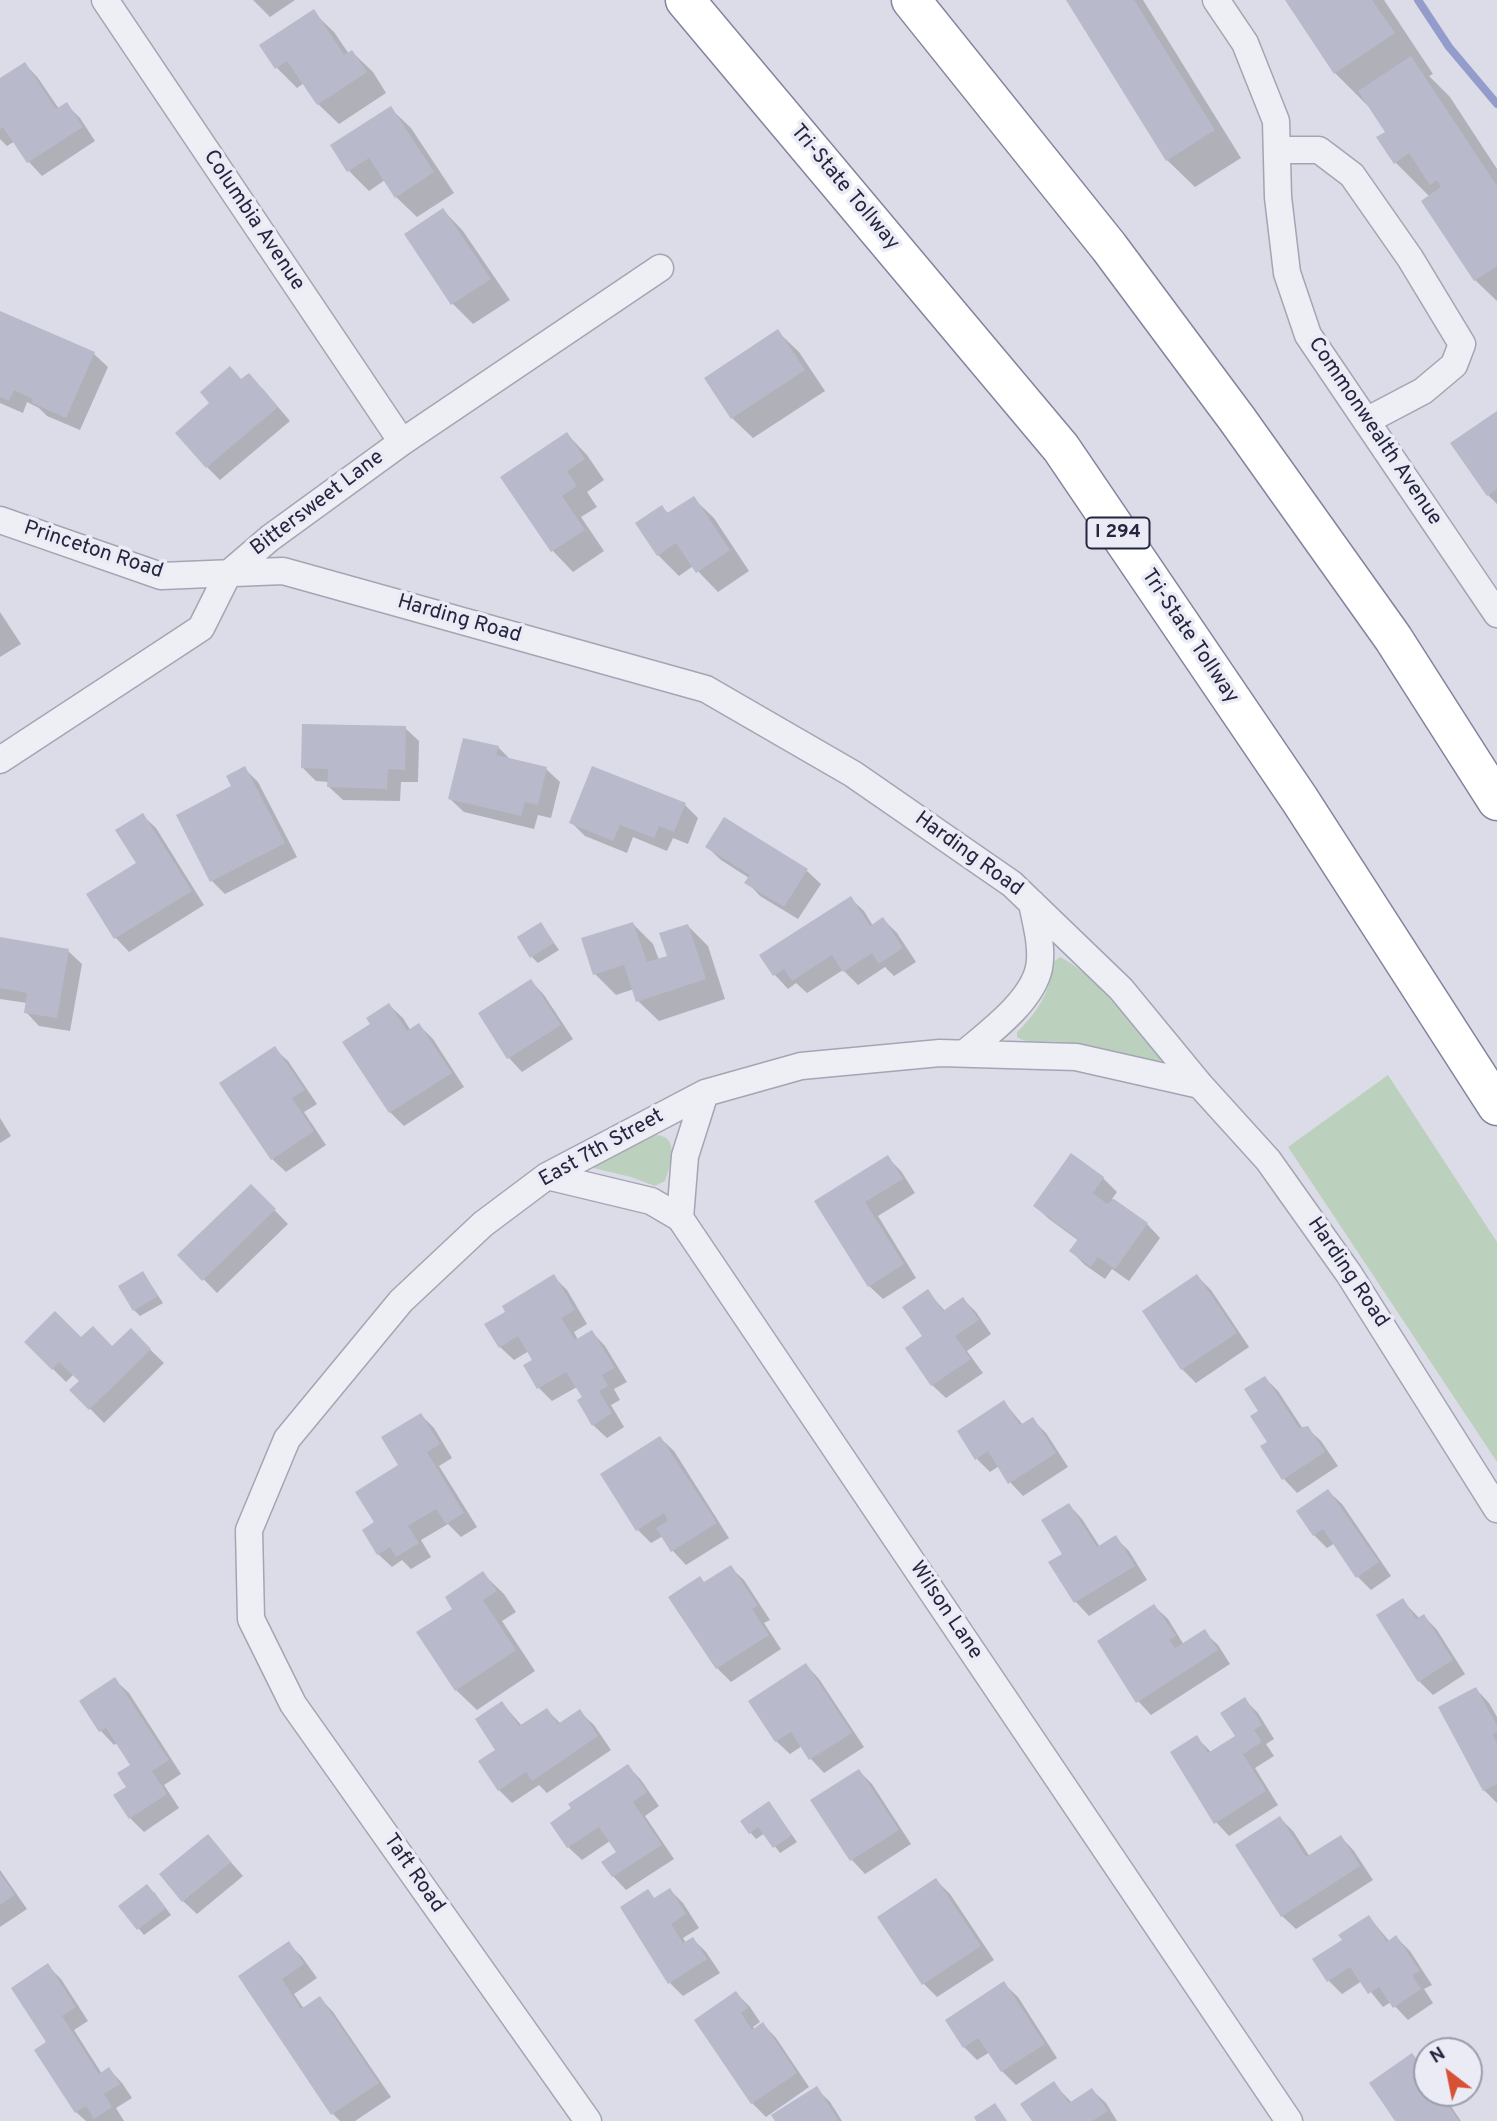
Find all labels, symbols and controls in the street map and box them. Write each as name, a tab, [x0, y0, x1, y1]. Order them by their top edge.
street label: Tri-State Tollway	[784, 120, 904, 256]
street label: Columbia Avenue	[197, 146, 309, 296]
street label: Commonwealth Avenue	[1302, 333, 1446, 531]
street label: Bittersweet Lane	[246, 446, 390, 562]
street label: Princeton Road	[20, 517, 166, 585]
road number: I 294	[1086, 518, 1150, 548]
street label: Tri-State Tollway	[1135, 565, 1243, 709]
street label: Harding Road	[394, 590, 524, 650]
street label: Harding Road	[909, 807, 1027, 903]
street label: East 7th Street	[535, 1104, 669, 1194]
street label: Harding Road	[1301, 1213, 1393, 1333]
street label: Wilson Lane	[903, 1557, 987, 1665]
street label: Taft Road	[377, 1830, 449, 1918]
north arrow	[1413, 2037, 1483, 2107]
text: N	[1426, 2042, 1450, 2070]

